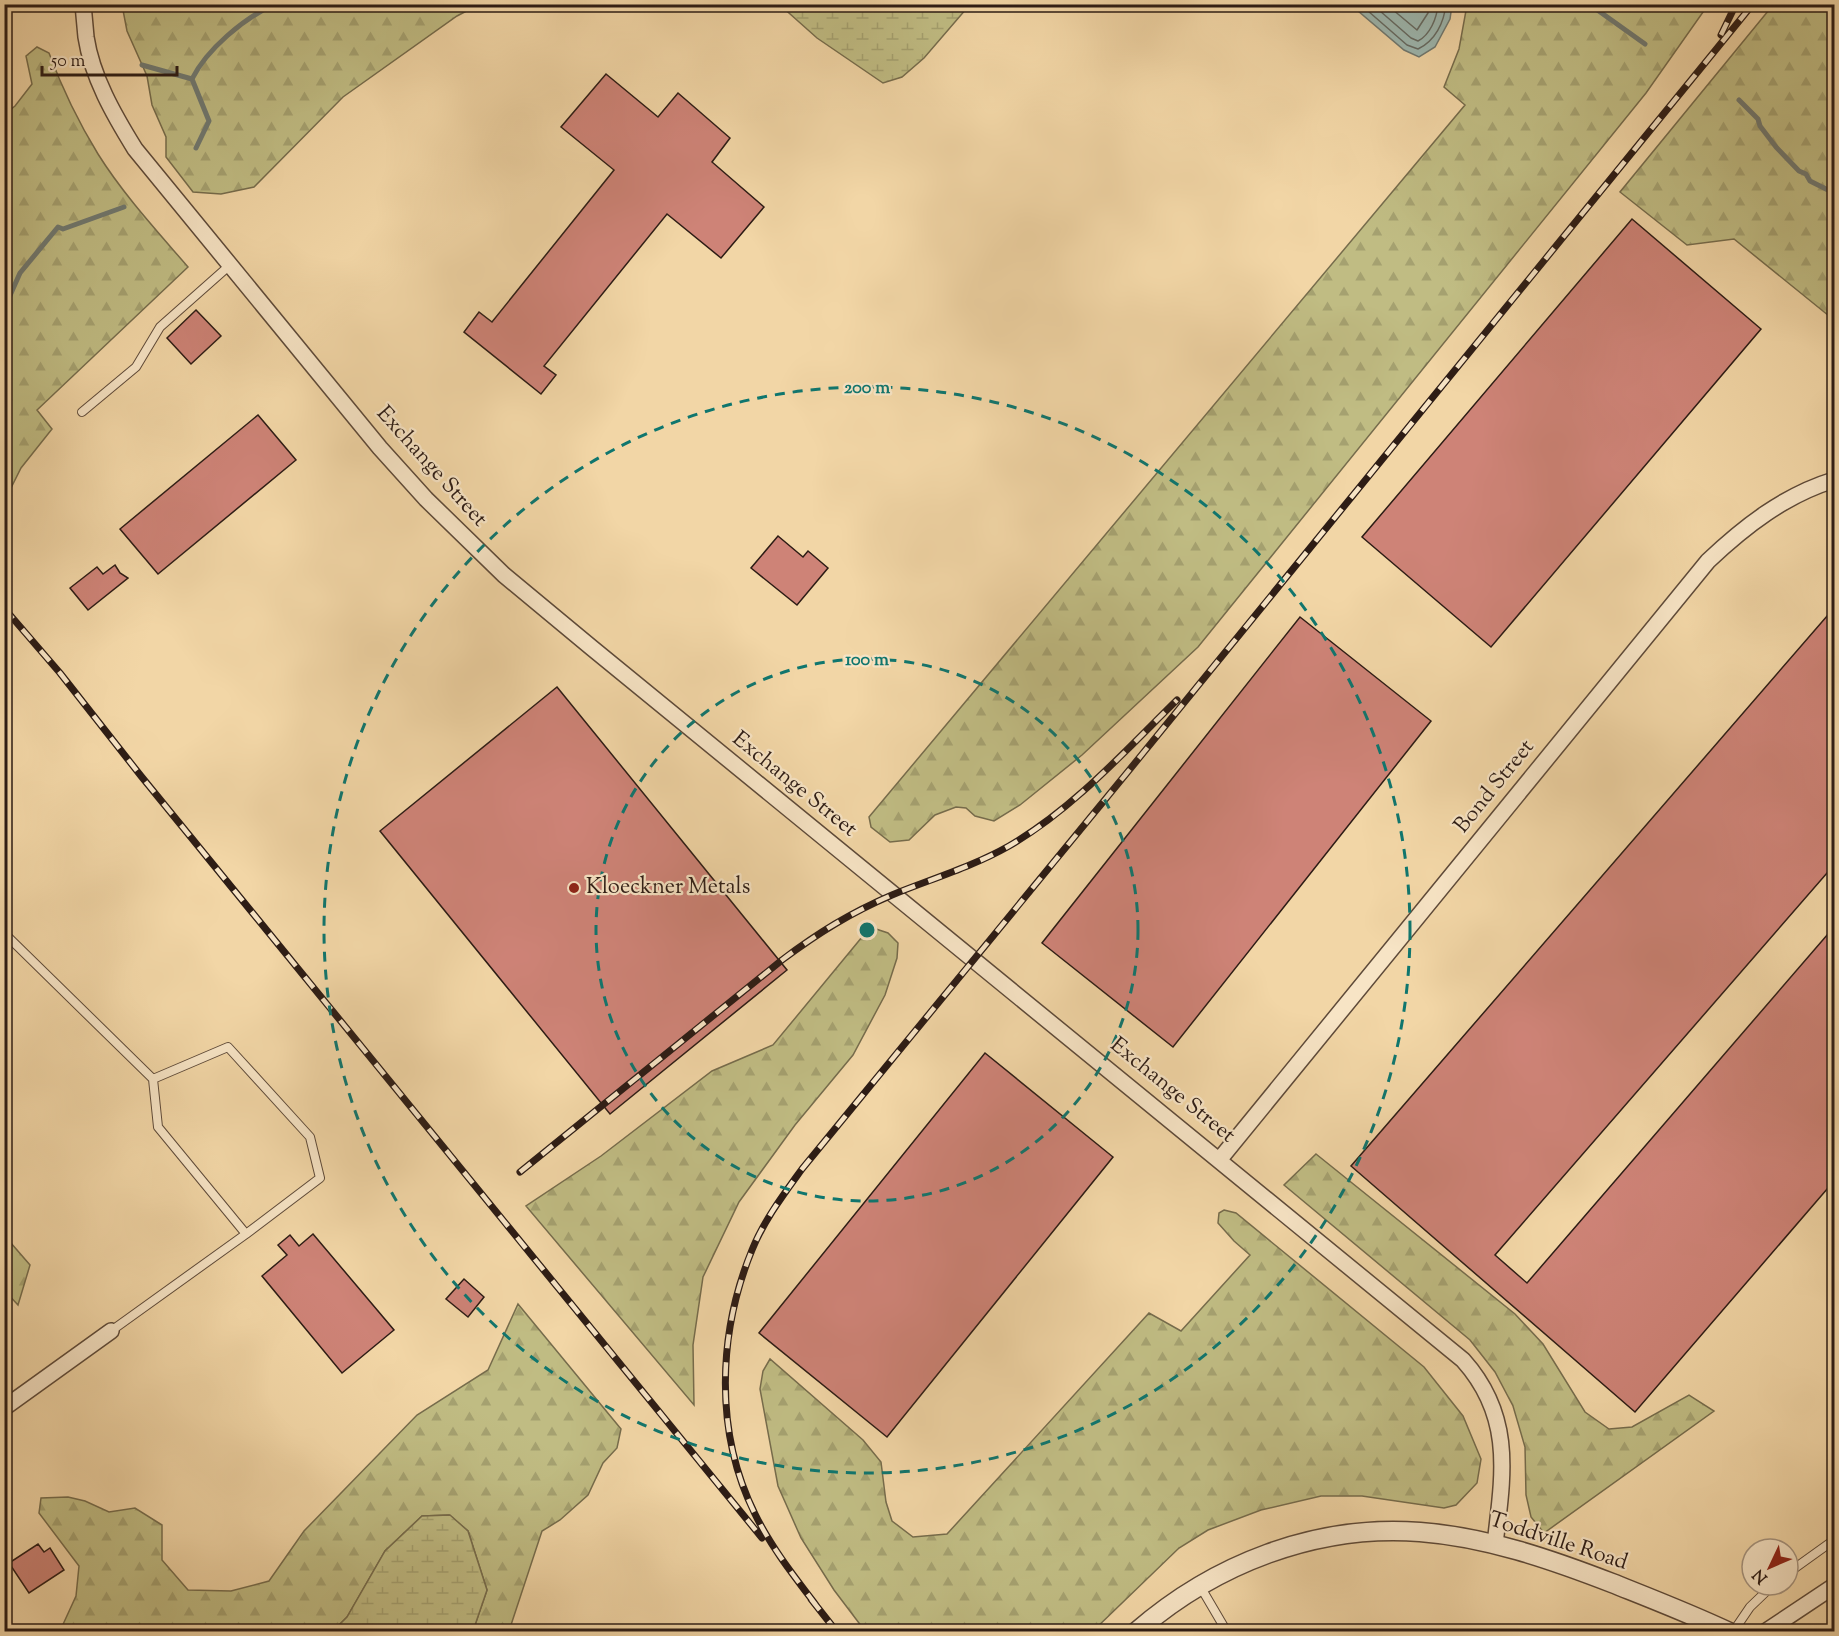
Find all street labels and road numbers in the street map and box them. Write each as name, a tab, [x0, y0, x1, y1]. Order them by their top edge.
street label: Exchange Street	[368, 399, 494, 535]
street label: Exchange Street	[724, 724, 864, 846]
street label: Bond Street	[1447, 733, 1543, 841]
street label: Exchange Street	[1102, 1030, 1242, 1152]
street label: Toddville Road	[1484, 1505, 1632, 1579]

